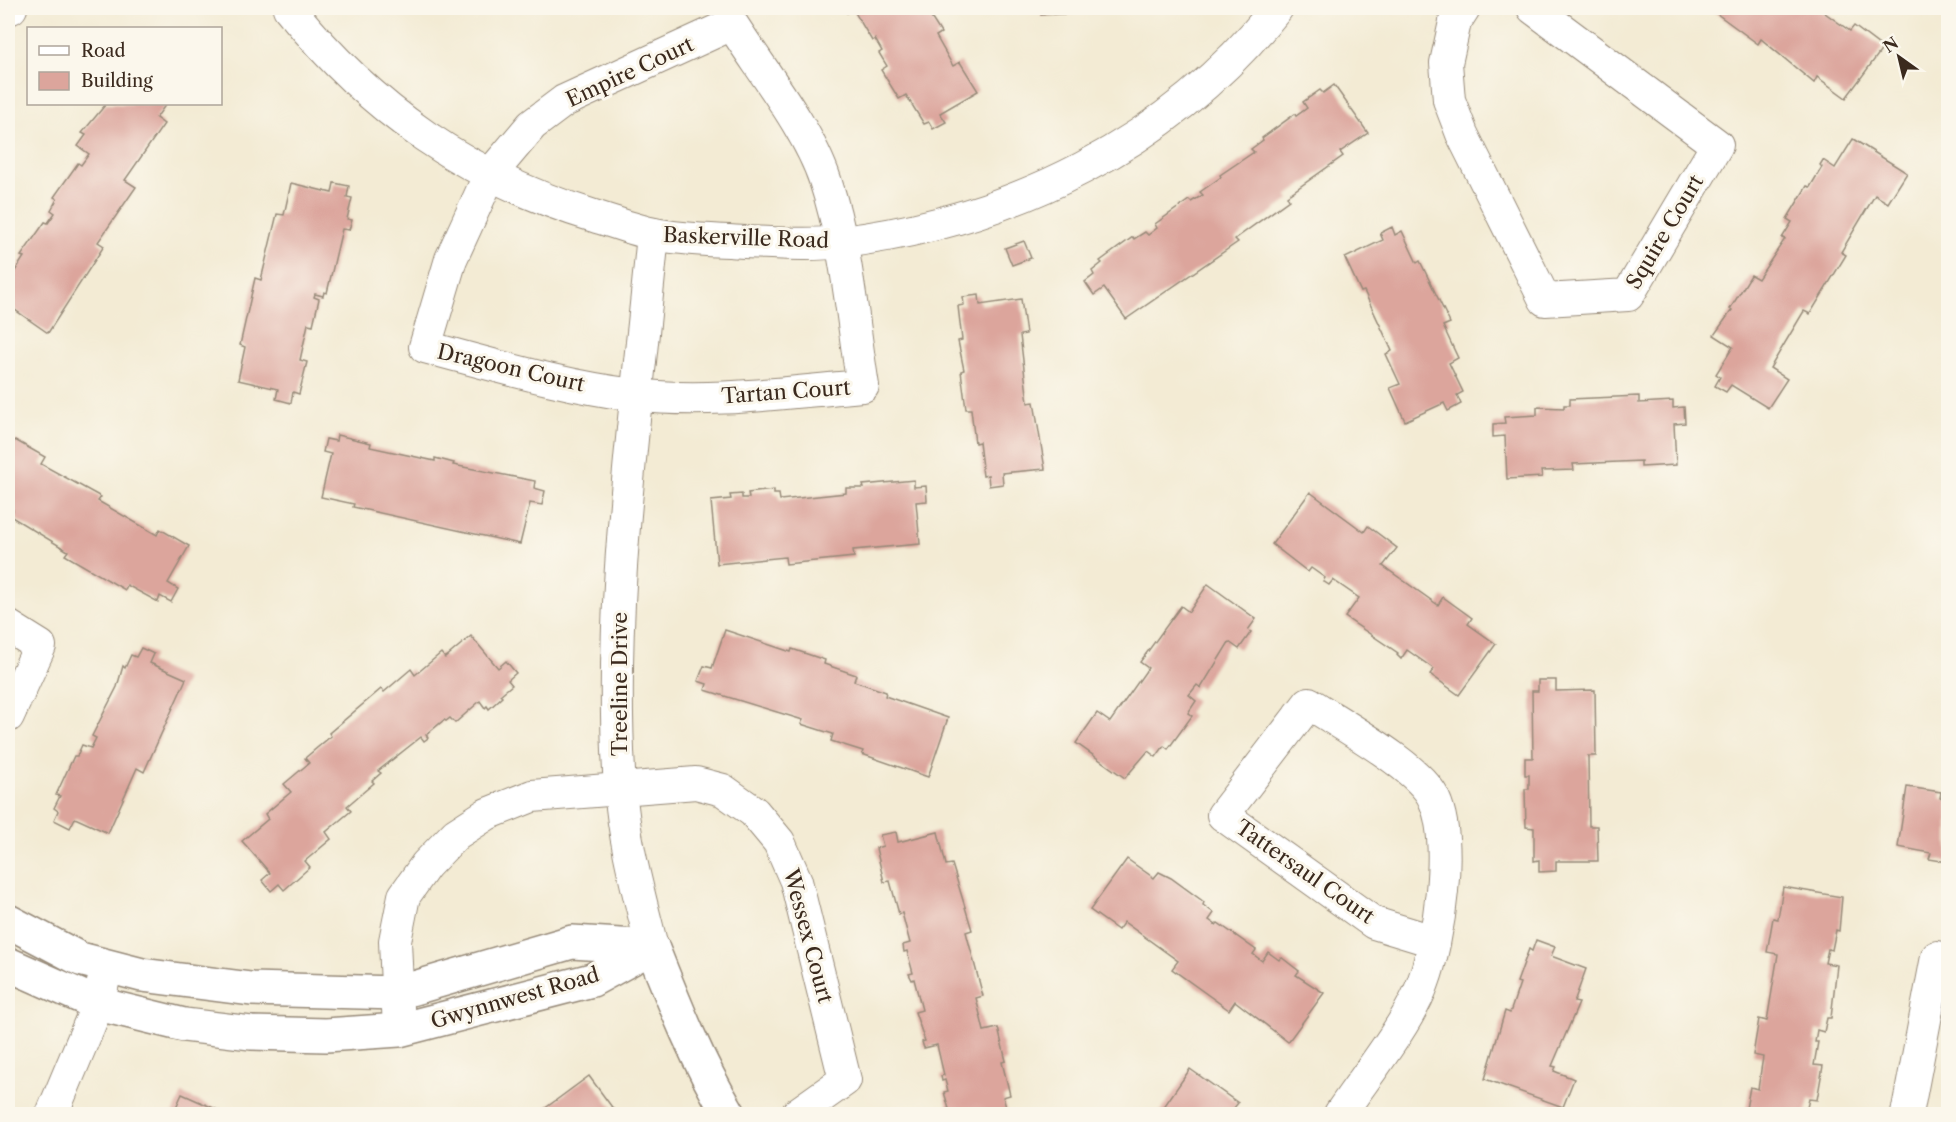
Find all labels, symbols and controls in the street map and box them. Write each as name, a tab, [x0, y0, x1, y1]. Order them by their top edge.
legend	[27, 27, 222, 105]
north arrow	[1869, 27, 1929, 87]
street label: Empire Court	[562, 31, 698, 112]
text: N	[1879, 32, 1902, 57]
text: Road	[81, 40, 126, 62]
text: Building	[81, 70, 153, 92]
street label: Squire Court	[1621, 170, 1709, 293]
street label: Baskerville Road	[662, 222, 830, 253]
street label: Dragoon Court	[435, 338, 588, 397]
street label: Tartan Court	[721, 374, 852, 408]
street label: Treeline Drive	[607, 612, 632, 756]
street label: Tattersaul Court	[1231, 814, 1380, 929]
street label: Wessex Court	[778, 865, 839, 1006]
street label: Gwynnwest Road	[428, 961, 602, 1034]

